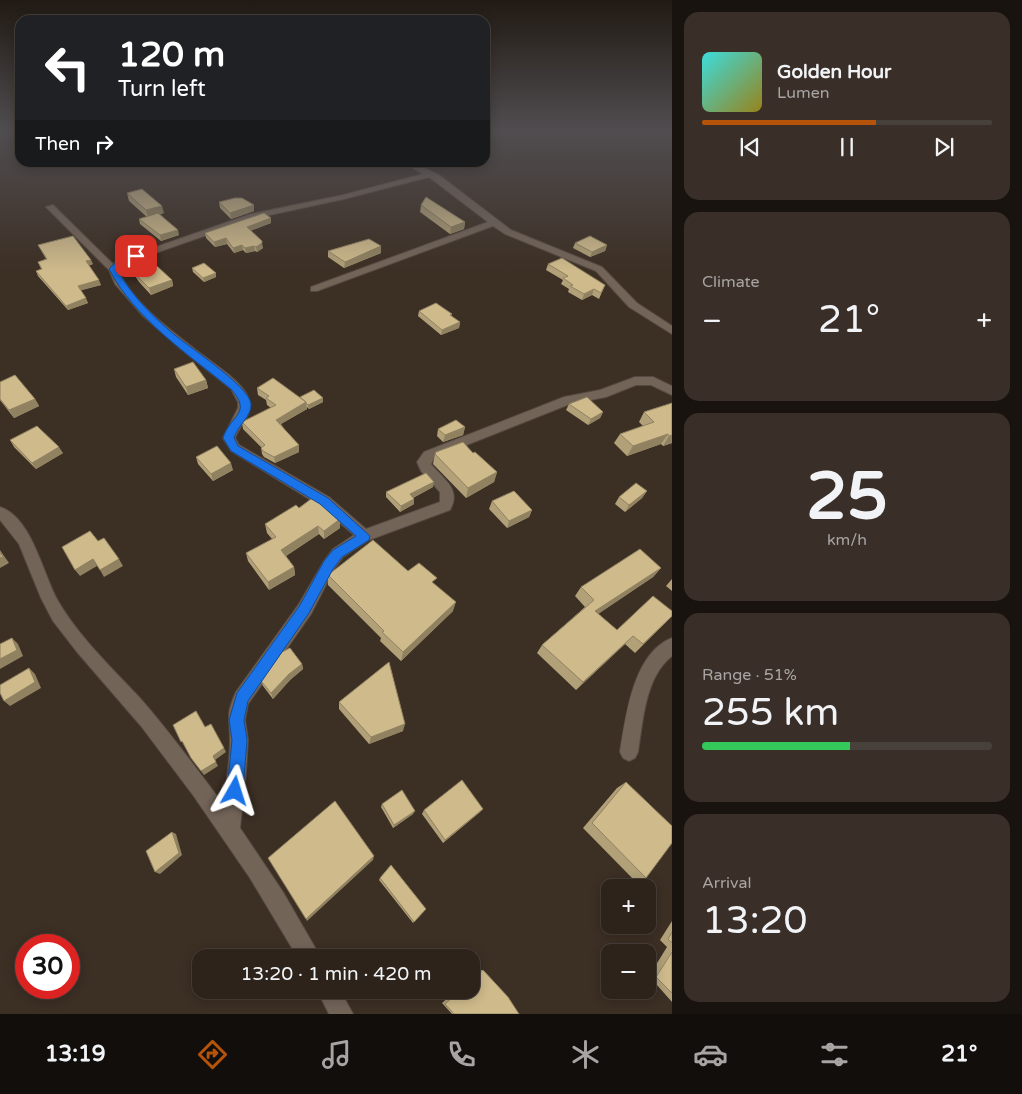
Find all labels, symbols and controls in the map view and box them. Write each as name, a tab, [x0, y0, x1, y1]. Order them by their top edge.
text: 120 m	[118, 34, 225, 76]
icon: left	[35, 35, 100, 100]
text: Golden Hour	[777, 61, 891, 83]
text: Turn left	[118, 76, 206, 102]
text: Lumen	[777, 83, 829, 103]
icon: right	[90, 130, 118, 158]
text: Then	[35, 133, 80, 155]
icon: previous	[736, 133, 764, 161]
icon: pause	[833, 133, 861, 161]
icon: next	[930, 133, 958, 161]
pin	[115, 235, 157, 277]
icon: arrive	[122, 242, 150, 270]
text: Climate	[702, 272, 760, 292]
text: 21°	[818, 297, 880, 343]
text: −	[702, 304, 722, 338]
text: +	[976, 304, 992, 338]
text: 25	[806, 458, 888, 537]
text: km/h	[827, 530, 867, 550]
text: Range · 51%	[702, 665, 797, 685]
text: 255 km	[702, 690, 839, 736]
position arrow	[208, 764, 260, 816]
text: Arrival	[702, 873, 751, 893]
map controls	[601, 879, 656, 999]
button: +	[601, 879, 656, 934]
text: 13:20	[702, 898, 807, 944]
speed limit sign: 30	[15, 934, 80, 999]
button: −	[601, 944, 656, 999]
text: 13:20 · 1 min · 420 m	[240, 963, 432, 985]
icon: directions	[195, 1037, 230, 1072]
icon: music	[319, 1037, 354, 1072]
icon: phone	[444, 1037, 479, 1072]
icon: climate	[568, 1037, 603, 1072]
icon: car	[693, 1037, 728, 1072]
icon: filters	[817, 1037, 852, 1072]
text: 13:19	[45, 1041, 106, 1067]
text: 21°	[941, 1041, 977, 1067]

